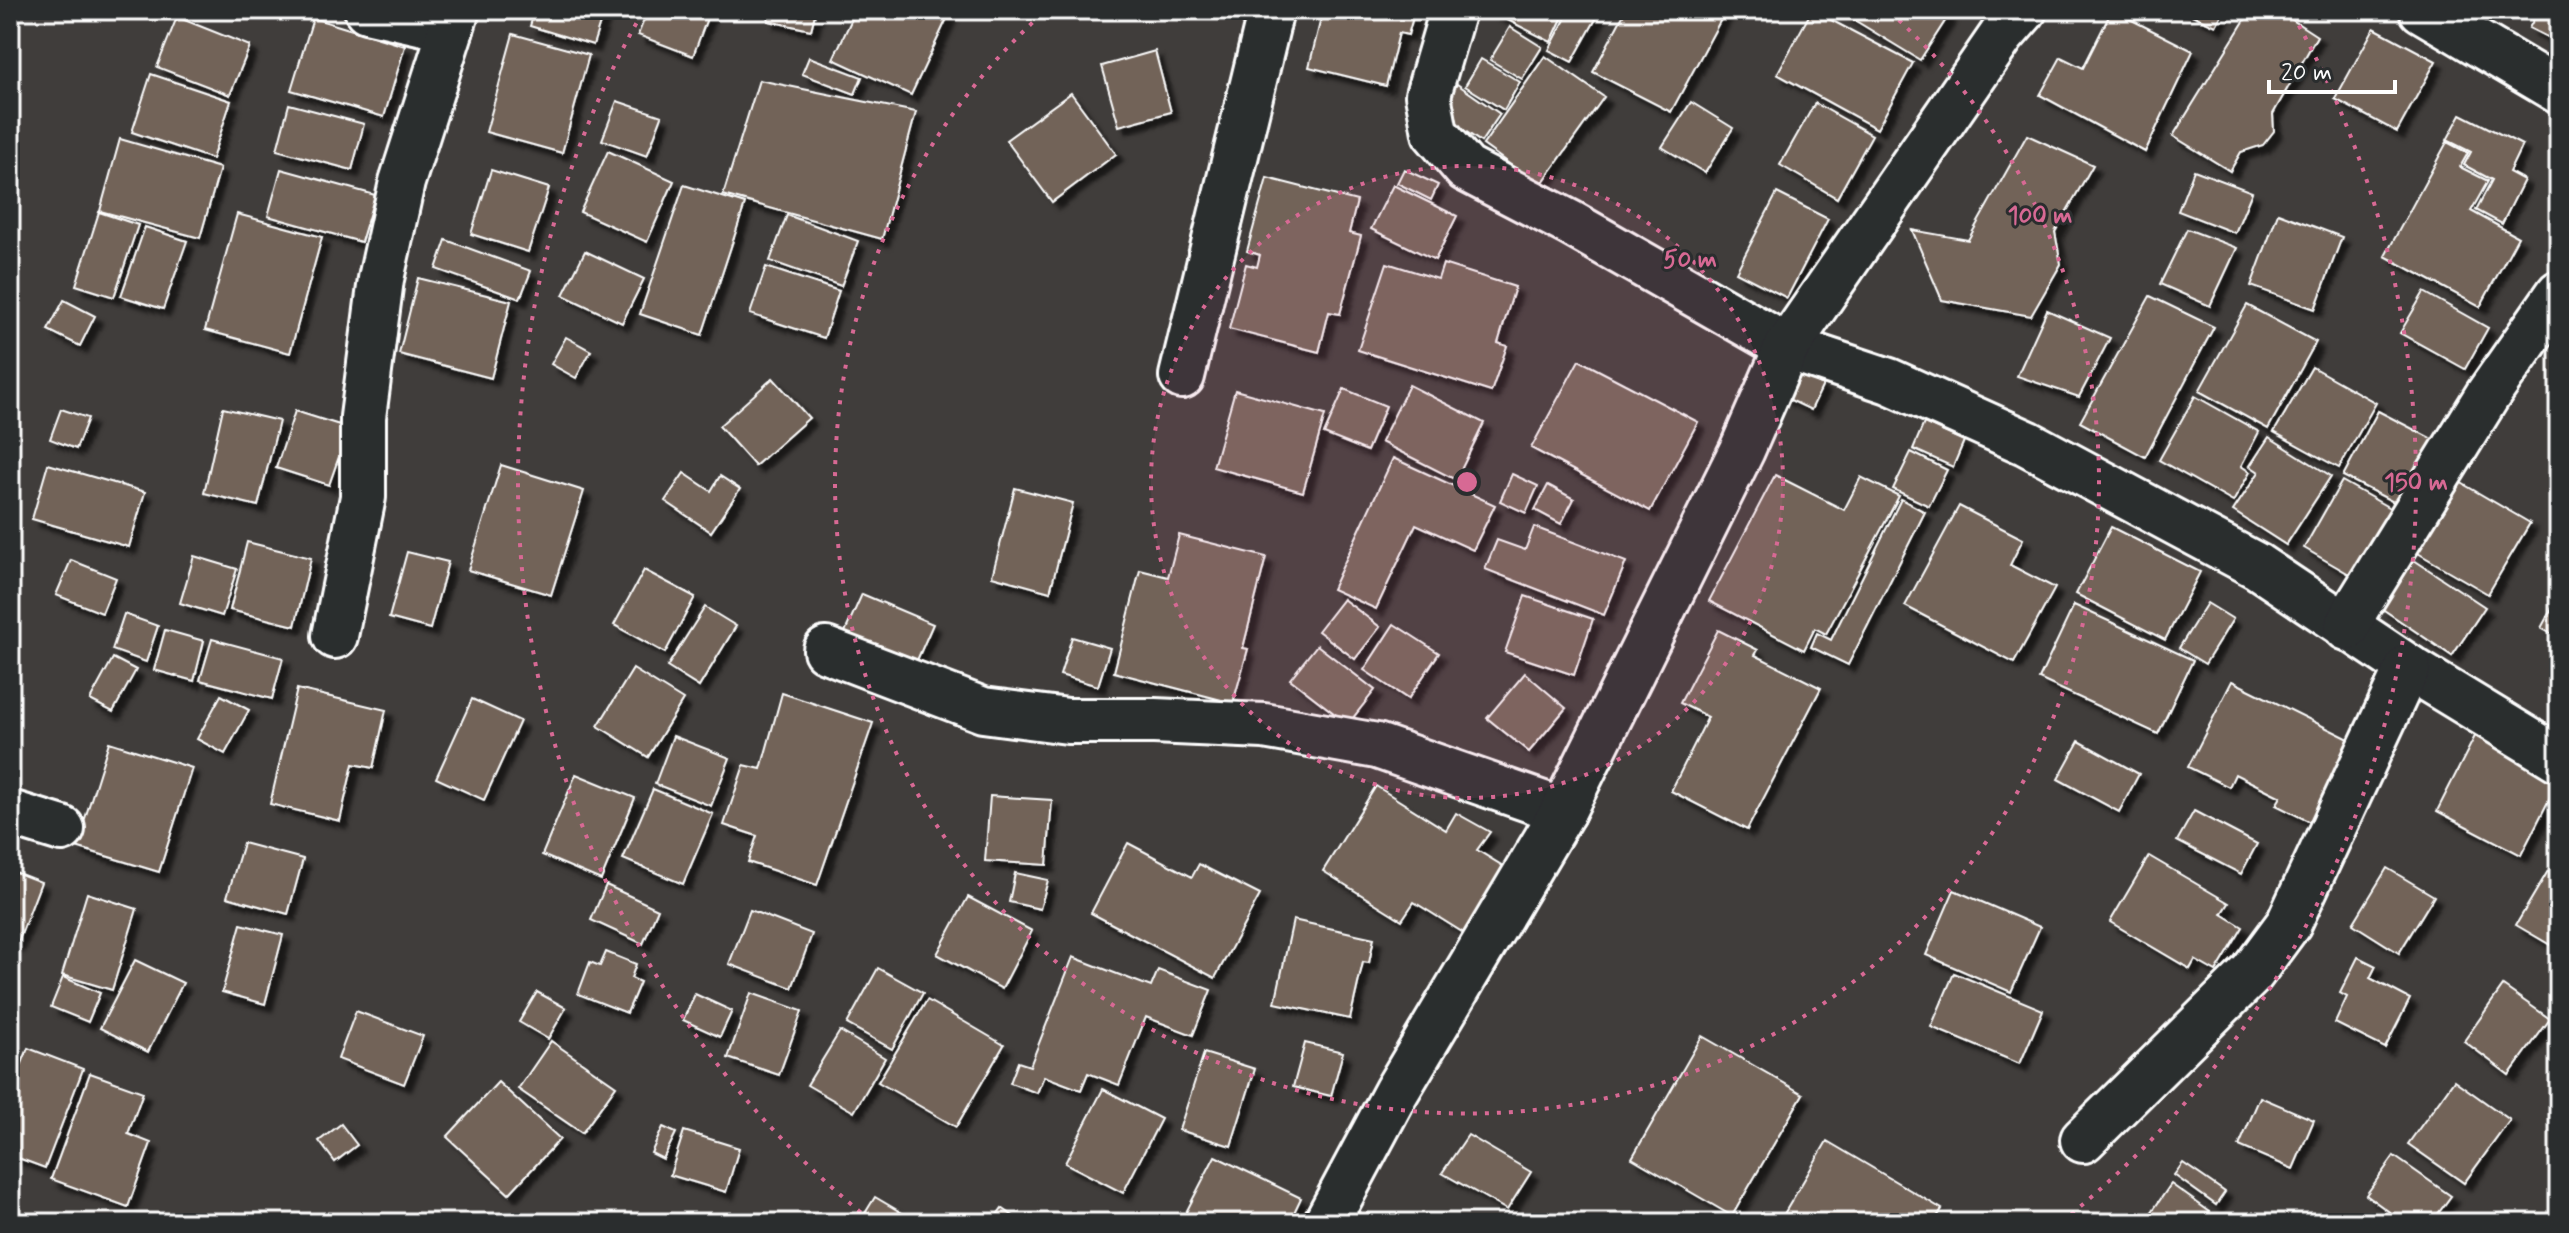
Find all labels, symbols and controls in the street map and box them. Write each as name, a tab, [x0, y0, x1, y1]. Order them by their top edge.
scale bar	[2269, 44, 2395, 94]
text: 20 m	[2281, 58, 2332, 89]
text: 100 m	[2008, 201, 2072, 232]
text: 50 m	[1663, 245, 1717, 276]
centre of rings	[1453, 468, 1481, 496]
text: 150 m	[2384, 468, 2448, 499]

